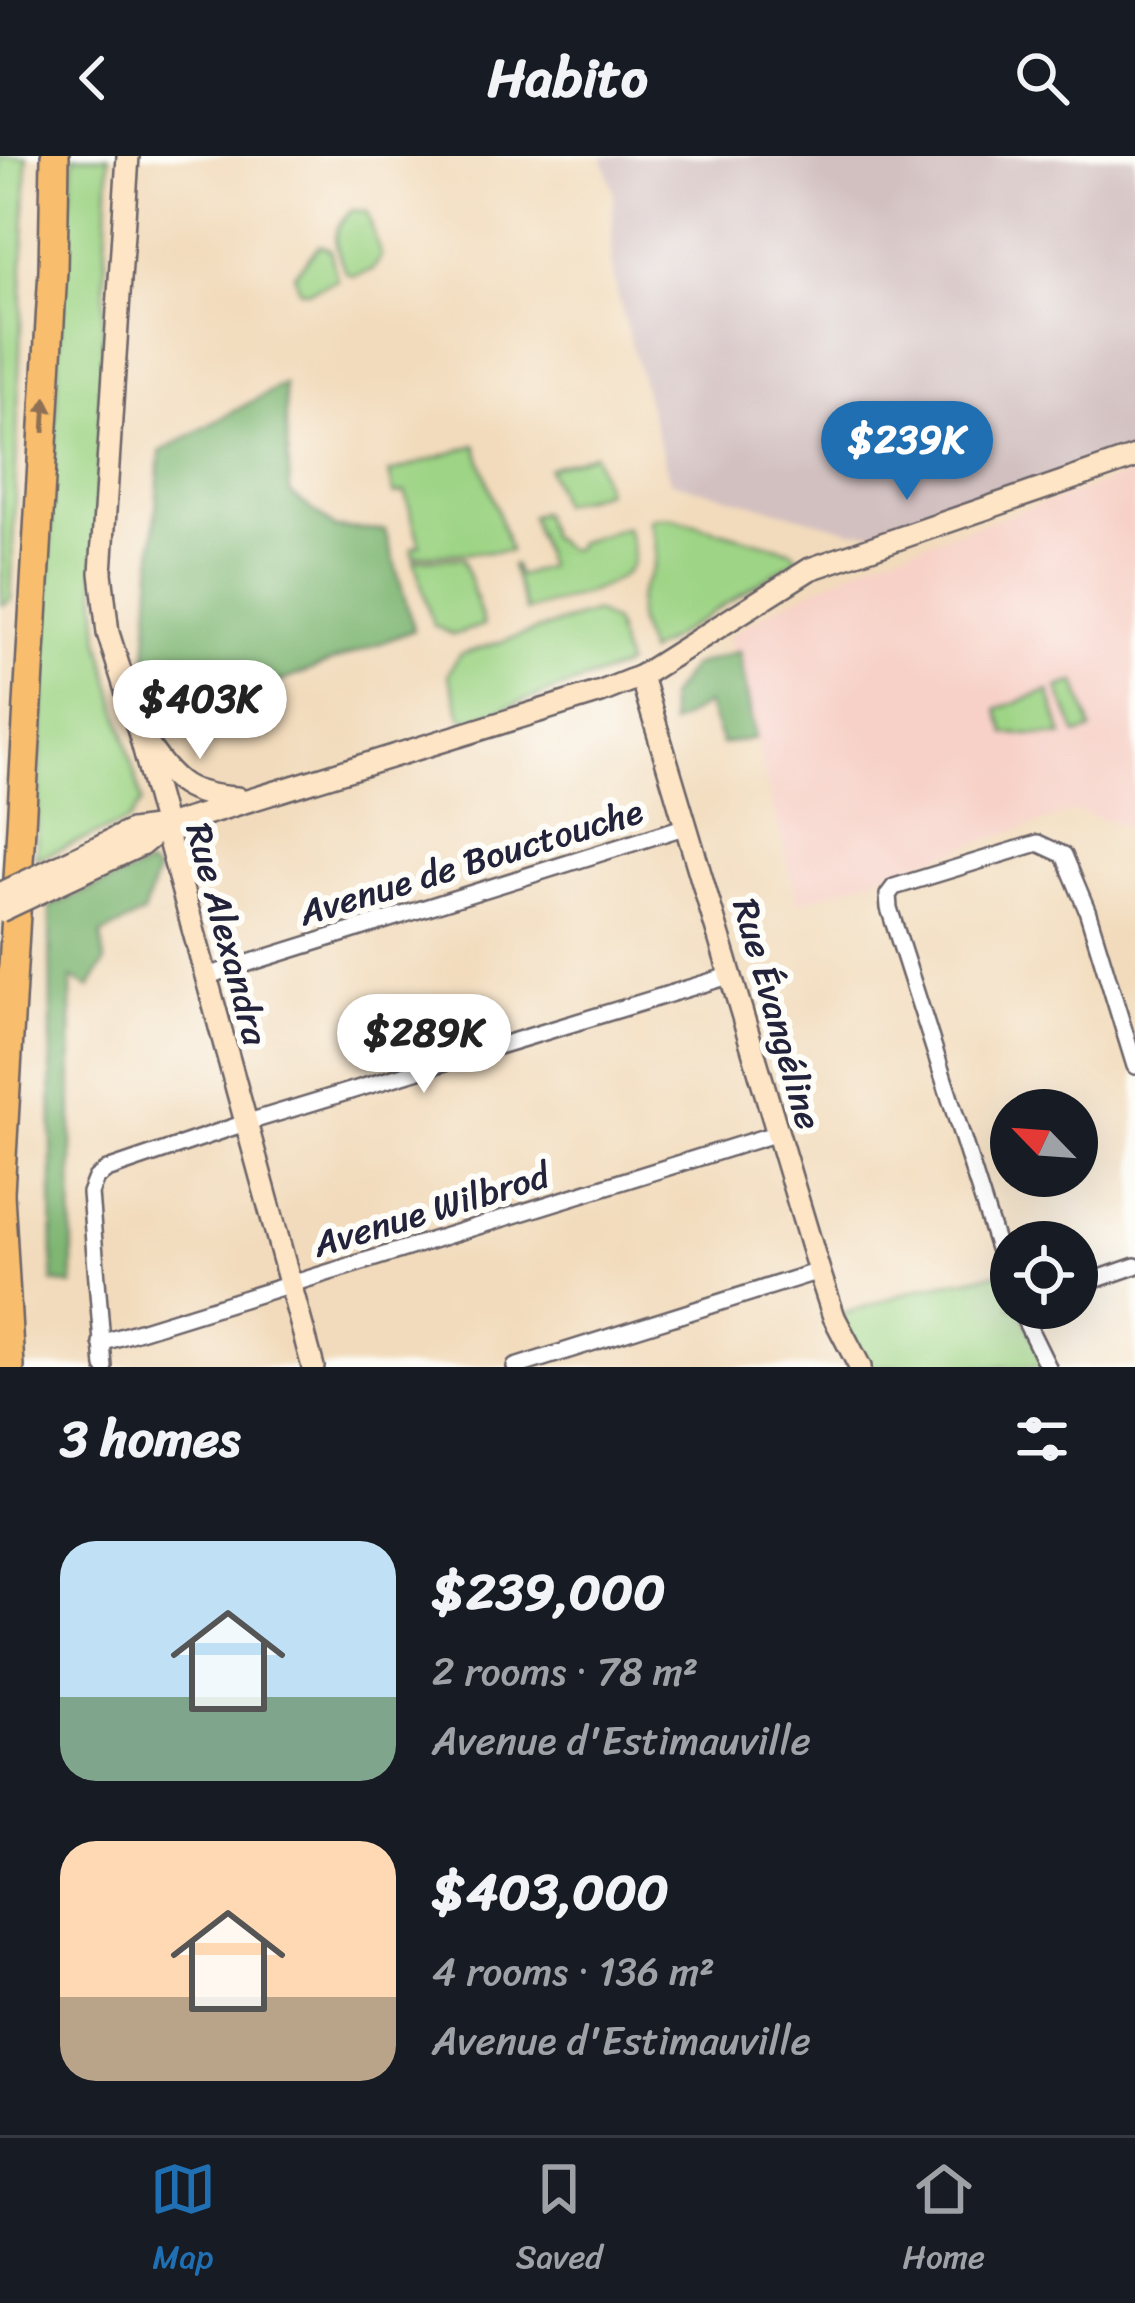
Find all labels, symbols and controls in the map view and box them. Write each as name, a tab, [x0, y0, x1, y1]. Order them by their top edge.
text: Habito	[487, 30, 648, 126]
icon: back	[60, 45, 126, 111]
icon: search	[1009, 45, 1075, 111]
one-way arrow	[36, 395, 55, 433]
pin: $239K	[823, 401, 991, 503]
text: $239K	[848, 405, 966, 474]
pin: $403K	[116, 660, 284, 762]
text: $403K	[140, 664, 260, 733]
street label: Avenue de Bouctouche	[290, 779, 651, 945]
street label: Rue Alexandra	[167, 816, 288, 1053]
street label: Rue Évangéline	[713, 891, 841, 1137]
pin: $289K	[340, 994, 508, 1096]
text: $289K	[364, 998, 484, 1067]
north arrow	[990, 1089, 1098, 1197]
map controls	[990, 1089, 1098, 1329]
street label: Avenue Wilbrod	[304, 1143, 559, 1277]
button: locate	[990, 1221, 1098, 1329]
text: 3 homes	[60, 1394, 240, 1484]
icon: filters	[1009, 1406, 1075, 1472]
text: $239,000	[432, 1547, 665, 1637]
icon: home	[156, 1589, 300, 1733]
text: 2 rooms · 78 m²	[432, 1637, 698, 1706]
text: Avenue d'Estimauville	[432, 1706, 811, 1775]
text: $403,000	[432, 1847, 669, 1937]
icon: home	[156, 1889, 300, 2033]
text: 4 rooms · 136 m²	[432, 1937, 715, 2006]
text: Avenue d'Estimauville	[432, 2006, 811, 2075]
tab: Map	[150, 2156, 216, 2286]
tab: Saved	[516, 2156, 603, 2286]
tab: Home	[903, 2156, 985, 2286]

